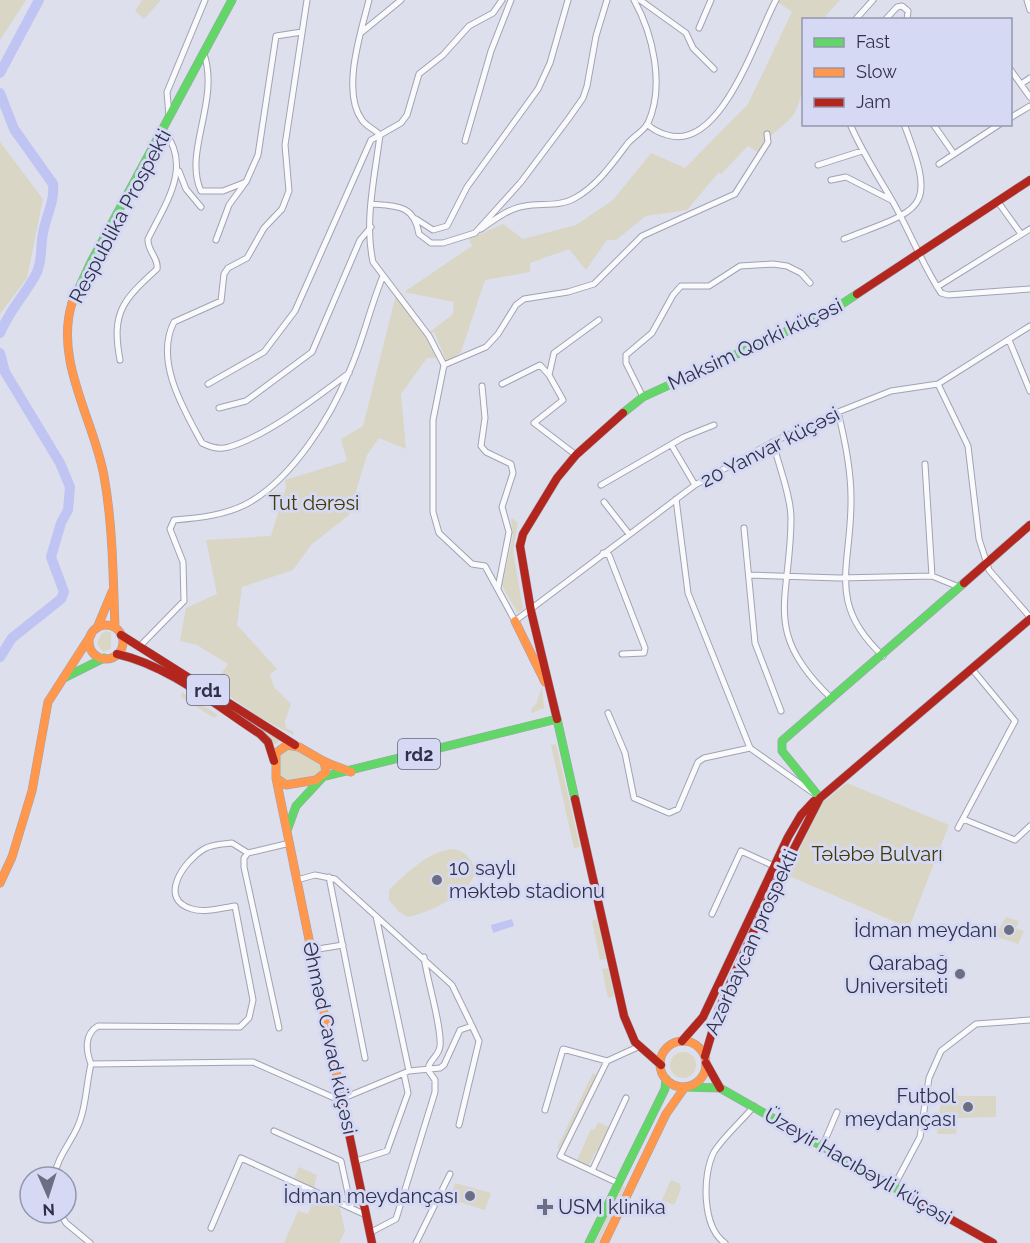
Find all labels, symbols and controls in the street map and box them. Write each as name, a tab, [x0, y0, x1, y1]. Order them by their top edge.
legend	[802, 18, 1012, 126]
text: Fast	[856, 31, 890, 52]
text: Slow	[856, 61, 897, 82]
text: Jam	[856, 91, 891, 112]
street label: Respublika Prospekti	[64, 125, 176, 307]
street label: Maksim Qorki küçəsi	[664, 293, 846, 395]
street label: 20 Yanvar küçəsi	[696, 402, 844, 492]
park label: Tut dərəsi	[269, 491, 359, 515]
road number: rd1	[187, 675, 229, 705]
road number: rd2	[398, 739, 440, 769]
park label: Tələbə Bulvarı	[811, 842, 943, 866]
street label: Azərbaycan prospekti	[699, 846, 803, 1038]
place label: 10 saylı məktəb stadionu	[449, 856, 605, 903]
marker: 10 saylı məktəb stadionu	[430, 873, 444, 887]
place label: İdman meydanı	[854, 917, 997, 942]
marker: İdman meydanı	[1002, 923, 1016, 937]
street label: Əhməd Cavad küçəsi	[298, 939, 362, 1137]
place label: Qarabağ Universiteti	[845, 951, 948, 998]
marker: Qarabağ Universiteti	[953, 967, 967, 981]
place label: Futbol meydançası	[845, 1084, 957, 1131]
marker: Futbol meydançası	[961, 1100, 975, 1114]
street label: Üzeyir Hacıbəyli küçəsi	[760, 1102, 956, 1230]
north arrow	[18, 1165, 78, 1225]
place label: İdman meydançası	[284, 1183, 458, 1208]
marker: İdman meydançası	[463, 1189, 477, 1203]
place label: USM klinika	[558, 1195, 666, 1219]
marker: USM klinika	[536, 1198, 554, 1216]
text: N	[42, 1200, 55, 1219]

